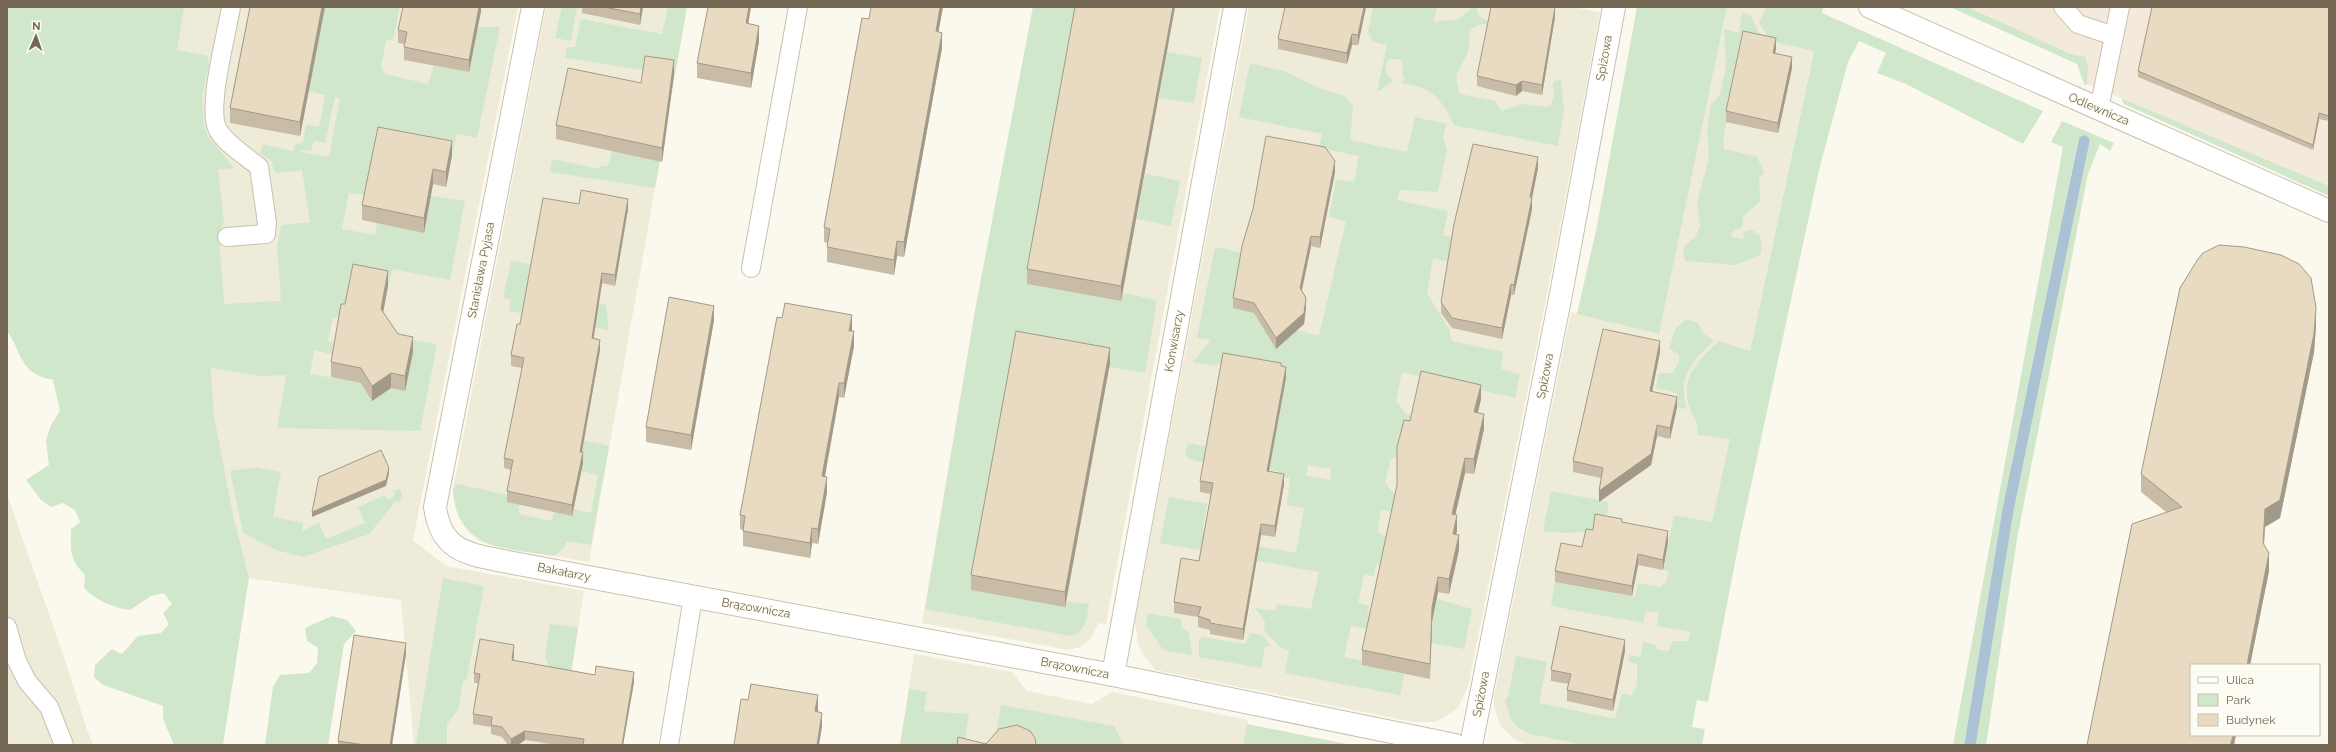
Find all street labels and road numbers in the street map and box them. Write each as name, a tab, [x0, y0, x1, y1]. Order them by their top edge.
street label: Spiżowa	[1593, 34, 1615, 82]
street label: Odlewnicza	[2066, 90, 2132, 128]
street label: Stanisława Pyjasa	[465, 221, 497, 319]
street label: Konwisarzy	[1162, 308, 1186, 373]
street label: Spiżowa	[1534, 352, 1556, 400]
street label: Bakałarzy	[536, 560, 592, 584]
street label: Brązownicza	[720, 595, 792, 621]
street label: Brązownicza	[1039, 654, 1111, 682]
street label: Spiżowa	[1470, 670, 1492, 718]

